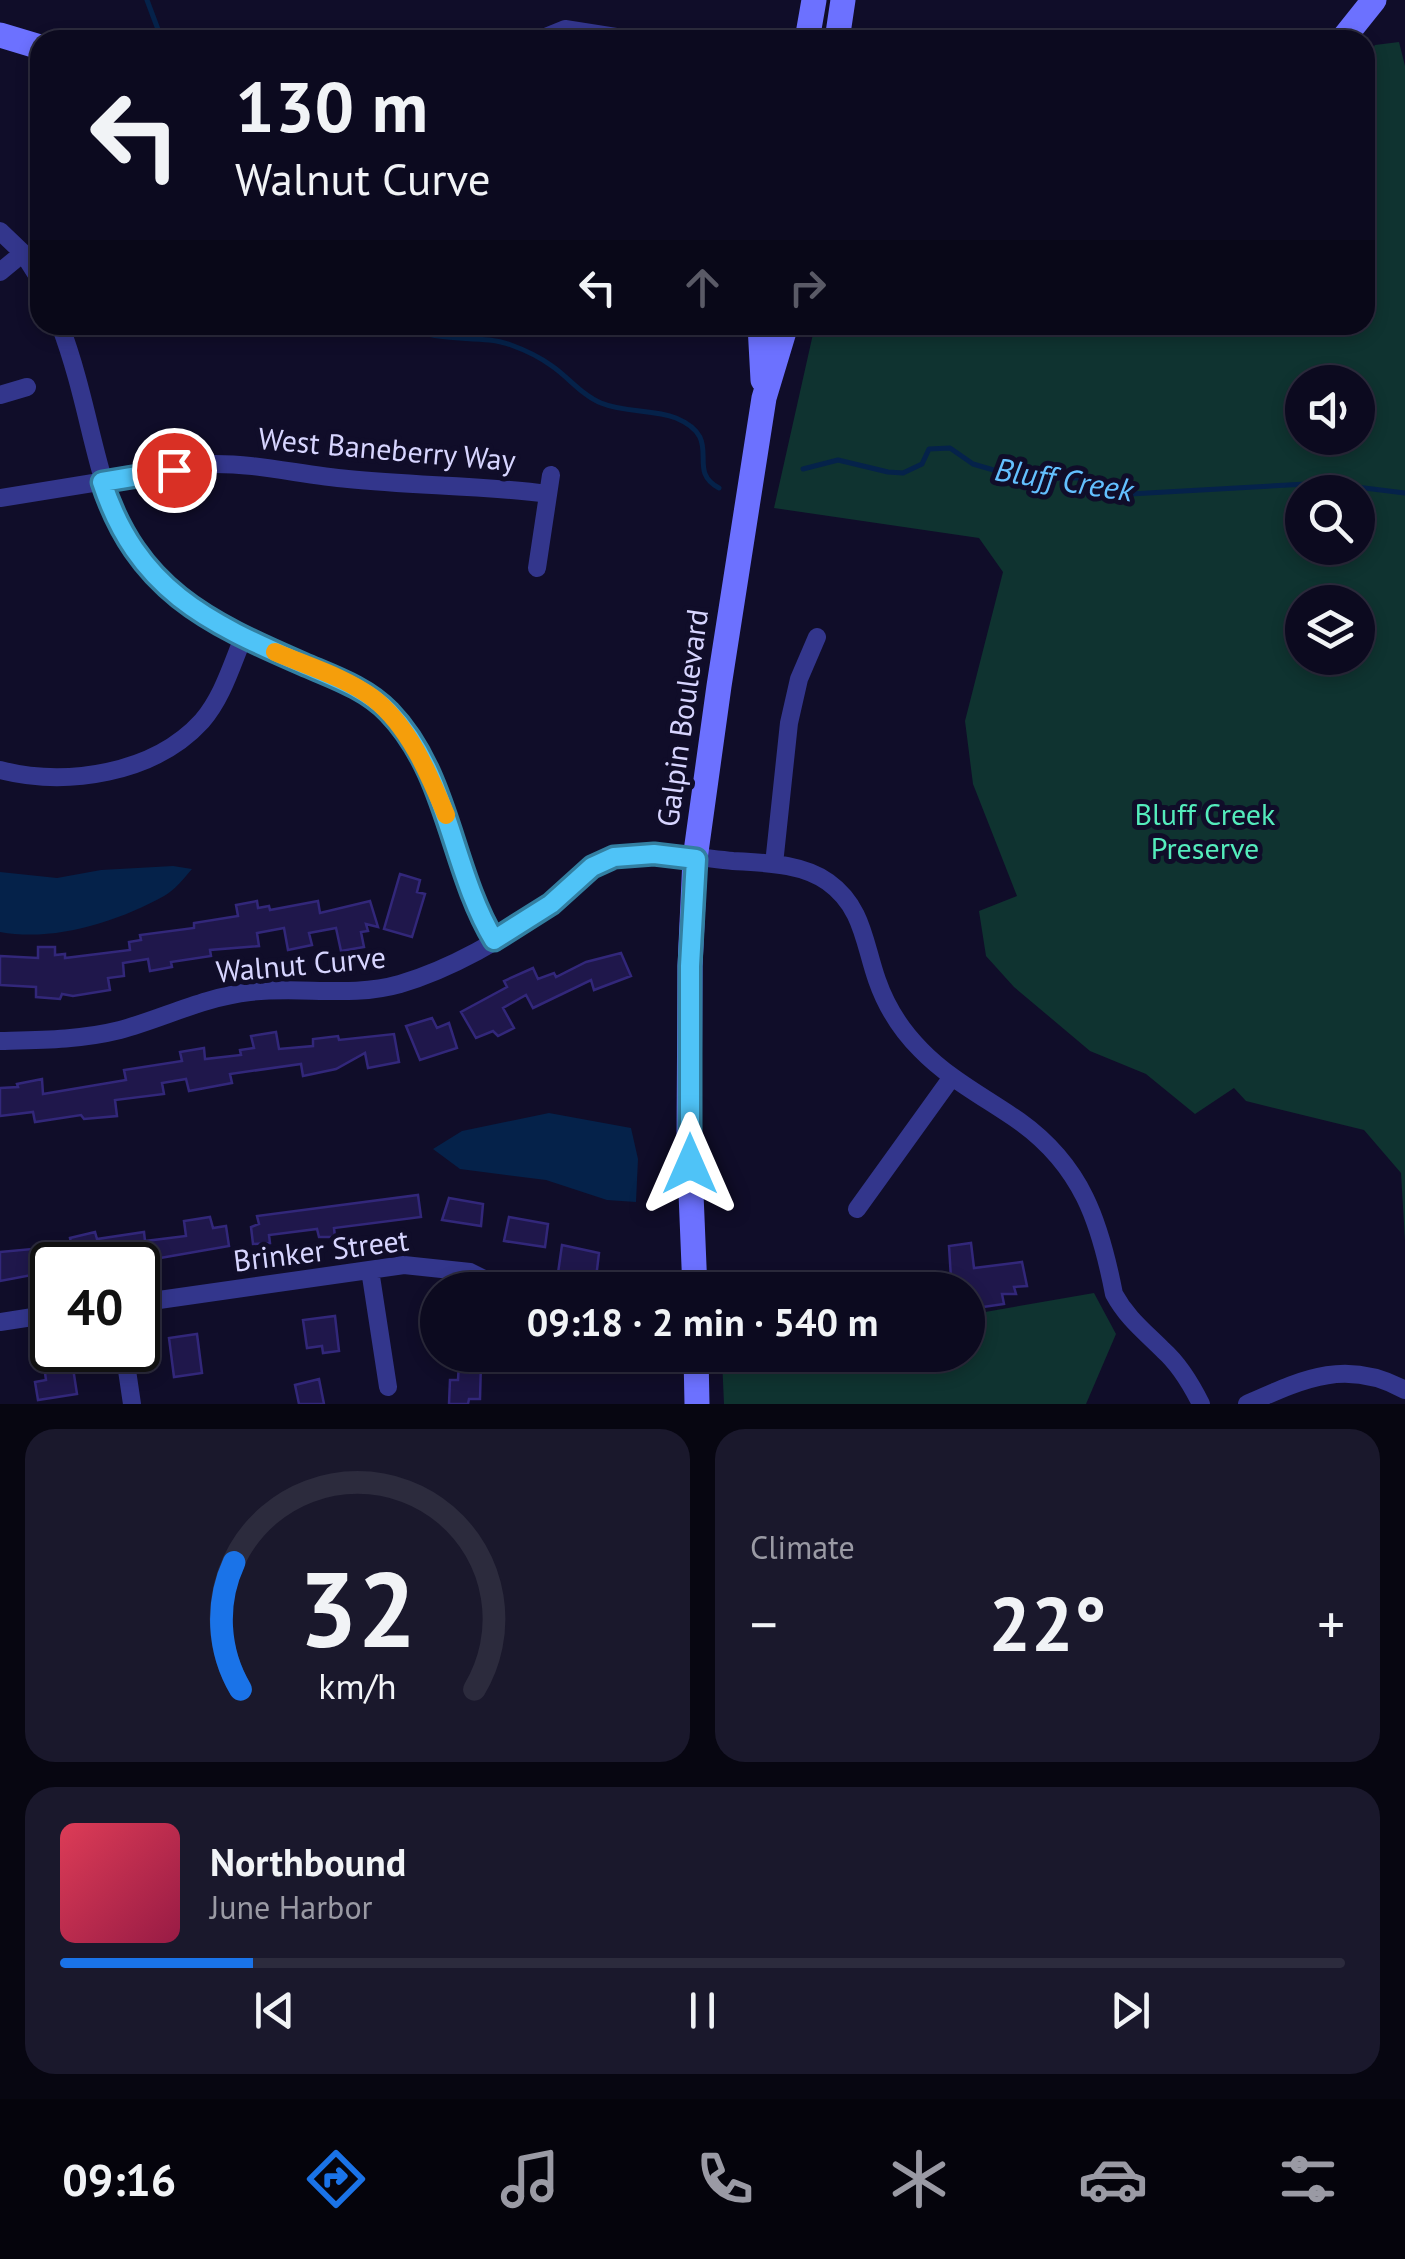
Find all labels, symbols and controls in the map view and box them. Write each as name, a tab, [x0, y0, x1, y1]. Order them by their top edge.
text: 130 m	[235, 61, 428, 151]
icon: left	[70, 70, 200, 200]
text: Walnut Curve	[235, 149, 491, 207]
icon: left	[570, 260, 625, 315]
icon: ahead	[675, 260, 730, 315]
icon: right	[780, 260, 835, 315]
map controls	[1285, 365, 1375, 675]
button: sound	[1285, 365, 1375, 455]
street label: West Baneberry Way	[257, 418, 518, 479]
pin	[132, 428, 217, 513]
icon: arrive	[147, 443, 202, 498]
water label: Bluff Creek	[992, 447, 1138, 511]
button: search	[1285, 475, 1375, 565]
button: layers	[1285, 585, 1375, 675]
street label: Galpin Boulevard	[647, 606, 716, 829]
park label: Bluff Creek Preserve	[1135, 794, 1276, 867]
street label: Walnut Curve	[214, 937, 387, 990]
position arrow	[638, 1112, 742, 1216]
street label: Brinker Street	[231, 1219, 411, 1280]
speed limit sign: 40	[30, 1242, 160, 1372]
text: 09:18 · 2 min · 540 m	[527, 1297, 878, 1346]
text: Climate	[750, 1526, 855, 1568]
text: 32	[299, 1541, 416, 1676]
text: 22°	[989, 1575, 1106, 1672]
text: −	[750, 1588, 778, 1659]
text: +	[1317, 1588, 1345, 1659]
text: km/h	[318, 1663, 397, 1709]
text: Northbound	[210, 1837, 406, 1886]
text: June Harbor	[210, 1886, 372, 1928]
icon: previous	[247, 1983, 302, 2038]
icon: pause	[675, 1983, 730, 2038]
icon: next	[1103, 1983, 1158, 2038]
icon: directions	[301, 2144, 371, 2214]
icon: music	[495, 2144, 565, 2214]
icon: phone	[690, 2144, 760, 2214]
icon: climate	[884, 2144, 954, 2214]
icon: car	[1078, 2144, 1148, 2214]
icon: filters	[1273, 2144, 1343, 2214]
text: 09:16	[62, 2150, 176, 2208]

